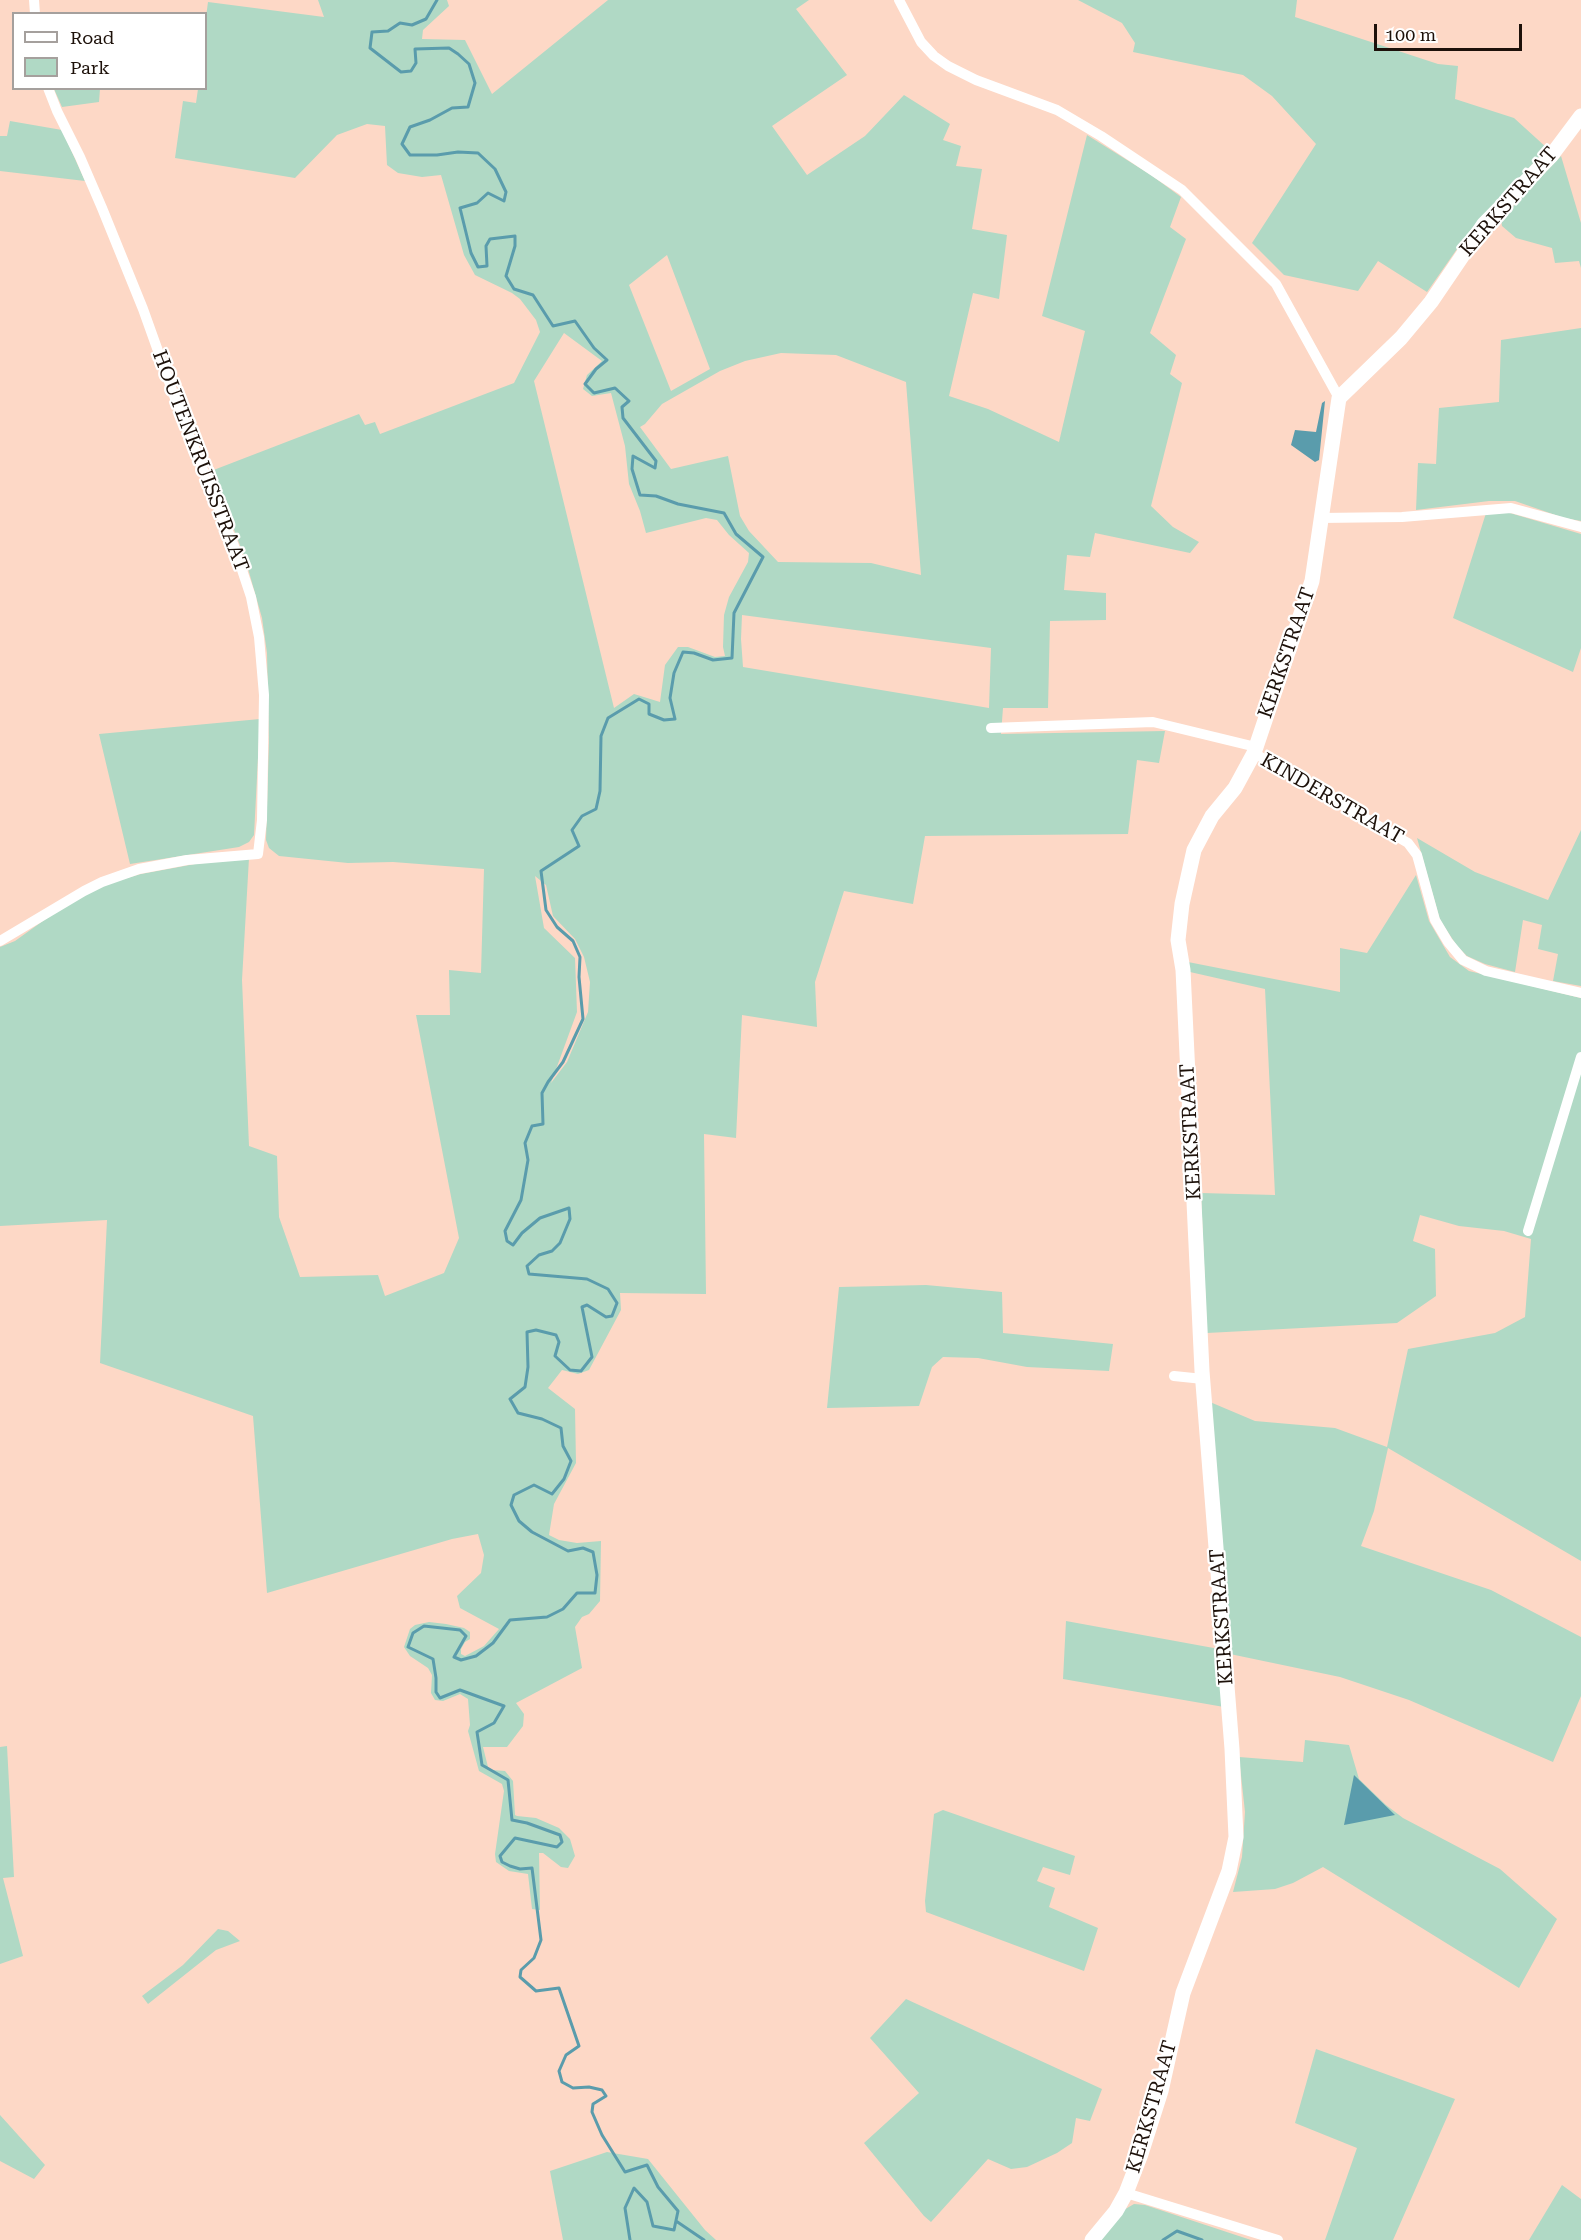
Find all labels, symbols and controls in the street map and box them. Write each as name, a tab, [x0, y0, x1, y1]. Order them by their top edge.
legend	[12, 12, 207, 90]
scale bar	[1377, 12, 1526, 50]
text: 100 m	[1385, 24, 1436, 45]
text: Road	[70, 27, 114, 48]
text: Park	[70, 57, 110, 78]
street label: KERKSTRAAT	[1455, 143, 1563, 261]
street label: HOUTENKRUISSTRAAT	[147, 347, 253, 575]
street label: KERKSTRAAT	[1253, 584, 1321, 722]
street label: KINDERSTRAAT	[1256, 748, 1408, 850]
street label: KERKSTRAAT	[1175, 1063, 1207, 1201]
street label: KERKSTRAAT	[1205, 1548, 1239, 1686]
street label: KERKSTRAAT	[1122, 2038, 1182, 2176]

